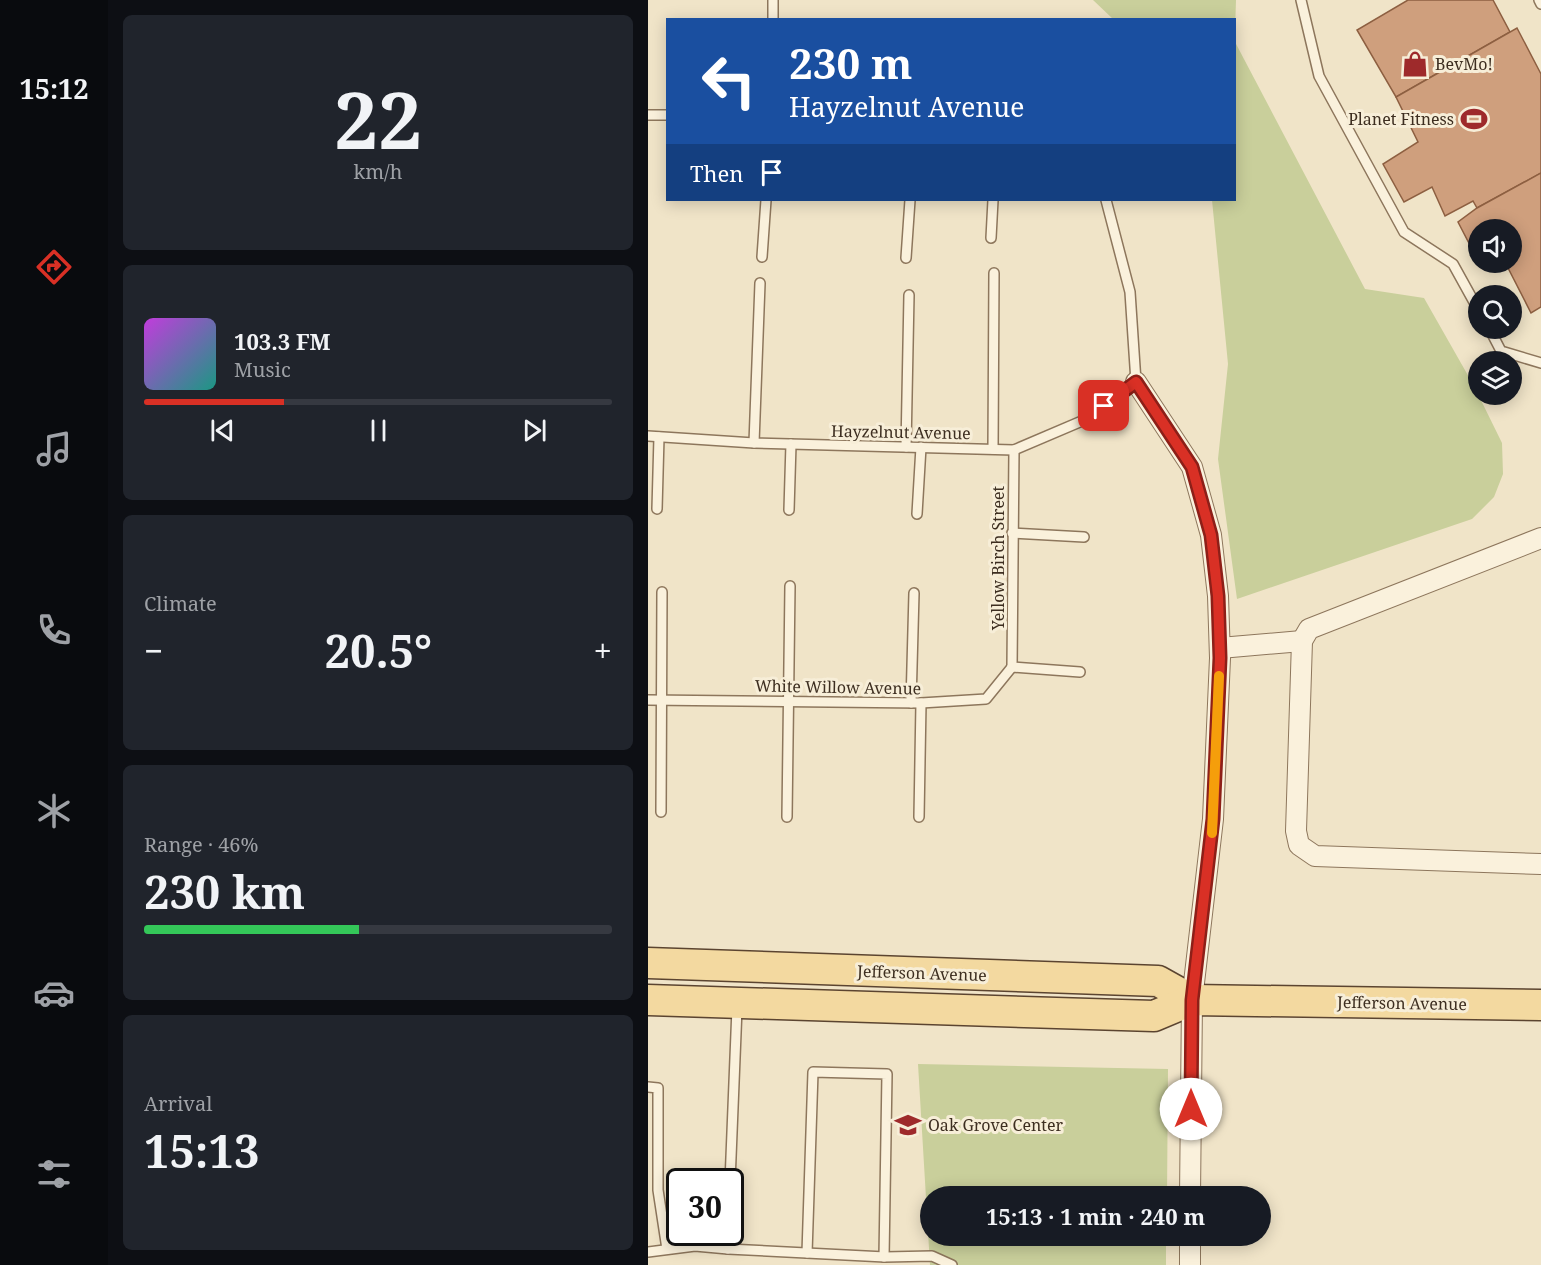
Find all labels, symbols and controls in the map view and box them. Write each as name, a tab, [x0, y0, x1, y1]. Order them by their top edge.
text: 230 m	[789, 34, 913, 91]
icon: left	[690, 42, 768, 120]
shop icon: BevMo!	[1400, 49, 1430, 79]
place label: BevMo!	[1435, 53, 1493, 75]
text: 22	[334, 66, 422, 172]
text: 15:12	[19, 70, 89, 107]
text: Hayzelnut Avenue	[789, 88, 1025, 125]
sports icon: Planet Fitness	[1459, 104, 1489, 134]
place label: Planet Fitness	[1348, 108, 1454, 130]
icon: arrive	[755, 156, 788, 189]
text: km/h	[353, 158, 403, 185]
text: Then	[690, 158, 743, 188]
map controls	[1468, 219, 1522, 405]
button: sound	[1468, 219, 1522, 273]
icon: directions	[33, 246, 75, 288]
button: search	[1468, 285, 1522, 339]
text: 103.3 FM	[234, 326, 331, 356]
button: layers	[1468, 351, 1522, 405]
text: Music	[234, 356, 291, 383]
pin	[1078, 380, 1129, 431]
icon: arrive	[1087, 389, 1120, 422]
icon: previous	[206, 414, 239, 447]
icon: pause	[362, 414, 395, 447]
icon: next	[518, 414, 551, 447]
street label: Hayzelnut Avenue	[831, 420, 971, 444]
icon: music	[33, 428, 75, 470]
street label: Yellow Birch Street	[987, 485, 1009, 631]
text: Climate	[144, 590, 217, 617]
icon: phone	[33, 609, 75, 651]
text: 20.5°	[325, 620, 432, 681]
text: −	[144, 628, 163, 673]
text: +	[594, 628, 612, 673]
street label: White Willow Avenue	[755, 675, 921, 699]
icon: climate	[33, 790, 75, 832]
text: Range · 46%	[144, 831, 258, 858]
text: 230 km	[144, 861, 305, 922]
street label: Jefferson Avenue	[856, 960, 987, 986]
icon: car	[33, 972, 75, 1014]
street label: Jefferson Avenue	[1336, 991, 1467, 1015]
position arrow	[1159, 1077, 1223, 1141]
text: Arrival	[144, 1090, 212, 1117]
school or university icon: Oak Grove Center	[893, 1110, 923, 1140]
place label: Oak Grove Center	[928, 1114, 1063, 1136]
text: 15:13	[144, 1120, 259, 1181]
icon: filters	[33, 1153, 75, 1195]
speed limit sign: 30	[666, 1168, 744, 1246]
text: 15:13 · 1 min · 240 m	[986, 1201, 1205, 1231]

